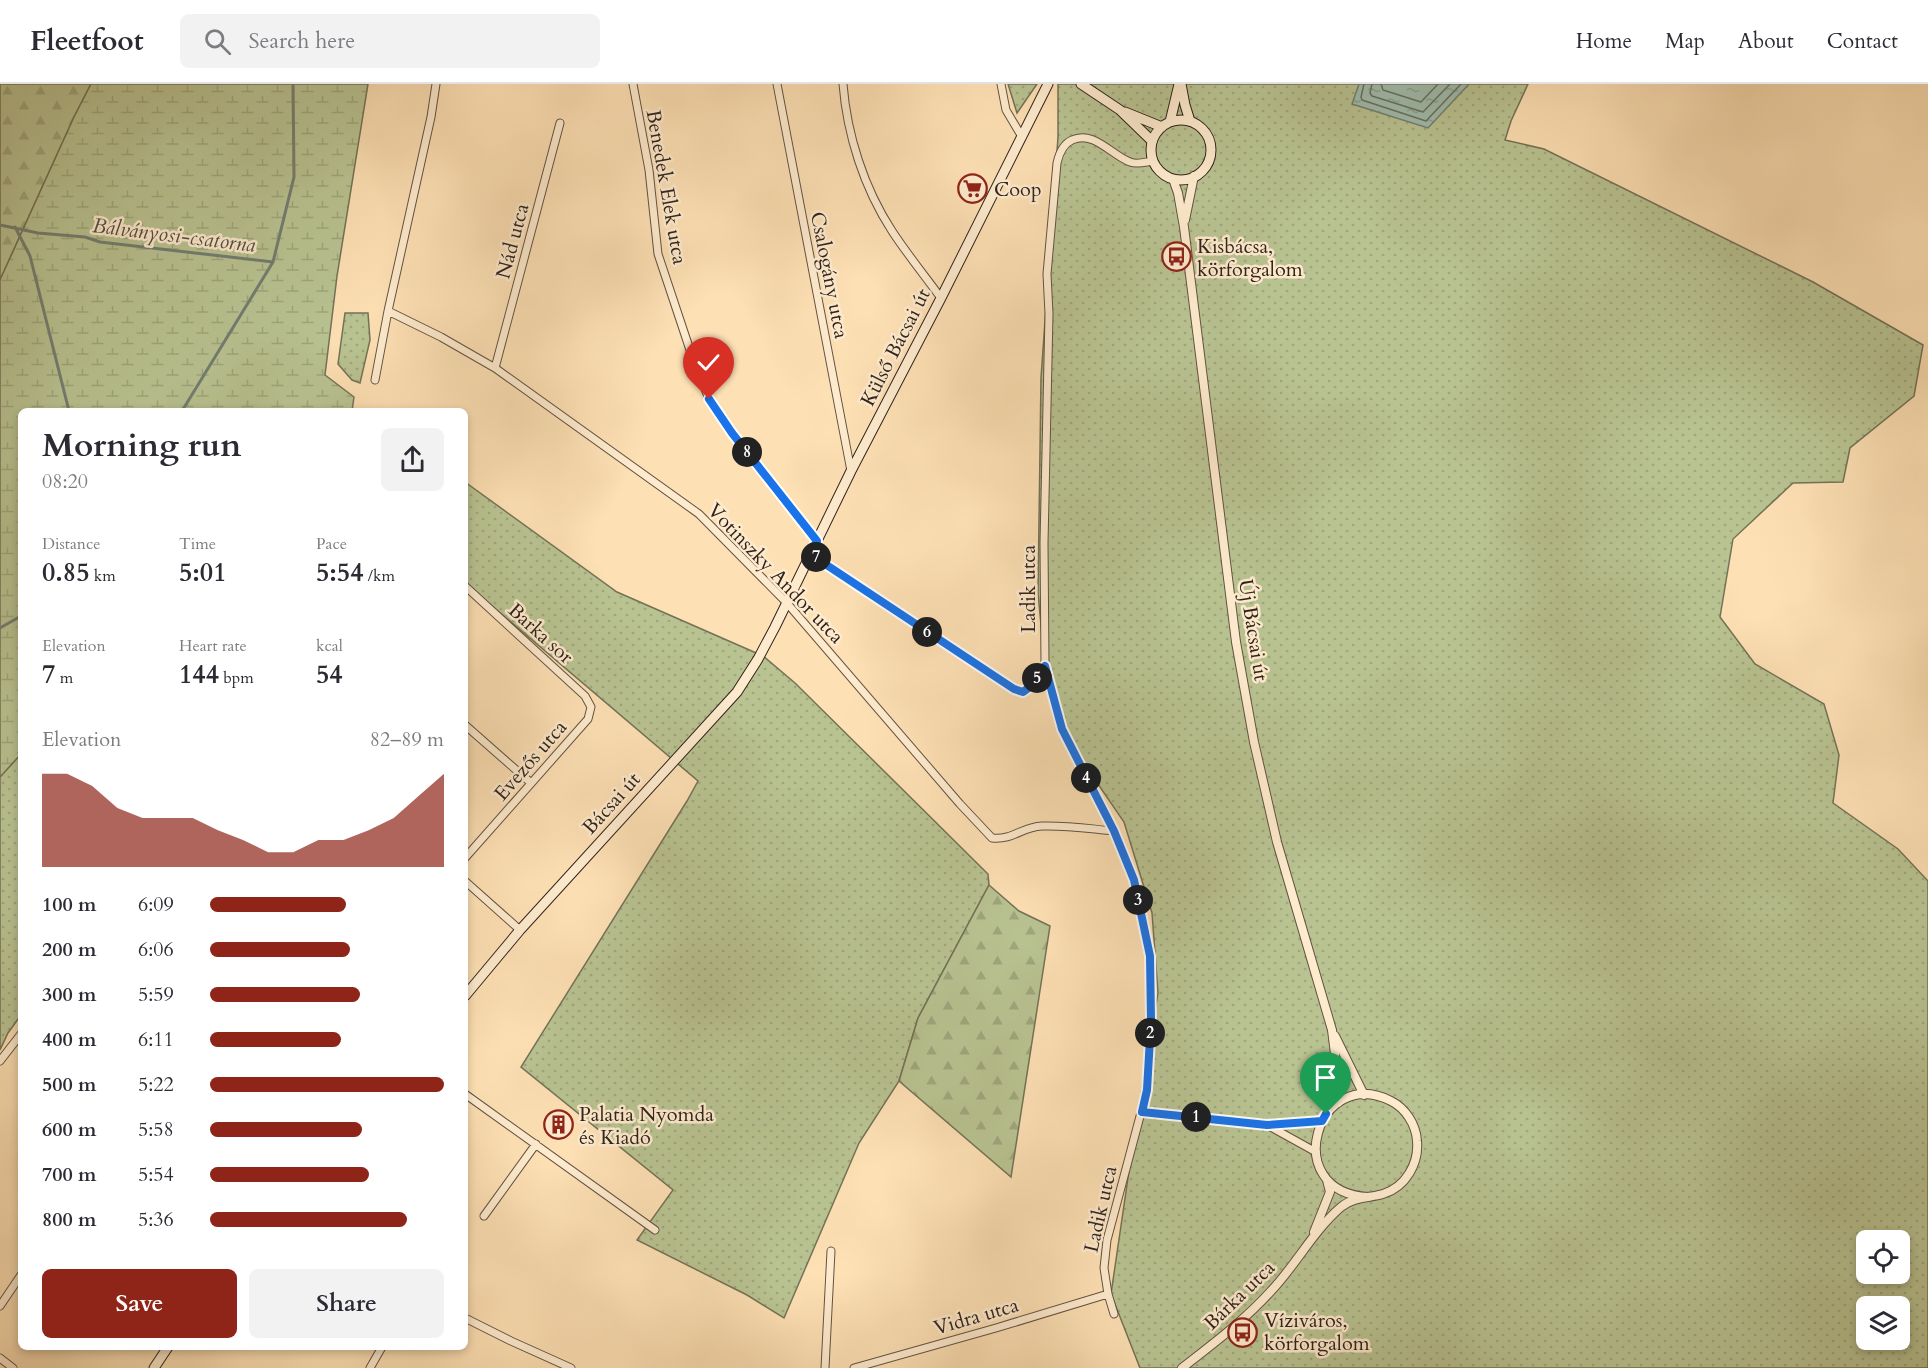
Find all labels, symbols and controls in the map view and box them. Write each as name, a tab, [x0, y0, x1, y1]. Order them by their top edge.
search box	[180, 14, 600, 68]
text: Fleetfoot	[30, 22, 144, 60]
icon: search	[201, 25, 234, 58]
text: Search here	[249, 26, 355, 56]
text: Home	[1576, 27, 1632, 56]
text: Map	[1665, 27, 1705, 56]
text: About	[1738, 27, 1794, 56]
text: Contact	[1827, 27, 1898, 56]
street label: Benedek Elek utca	[640, 108, 693, 267]
supermarket icon: Coop	[957, 173, 989, 205]
place label: Coop	[994, 176, 1042, 203]
street label: Nád utca	[490, 200, 536, 282]
street label: Csalogány utca	[804, 209, 855, 341]
water label: Bálványosi-csatorna	[91, 211, 257, 260]
place label: Kisbácsa, körforgalom	[1197, 233, 1303, 283]
bus stop icon: Kisbácsa, körforgalom	[1160, 241, 1192, 273]
street label: Külső Bácsai út	[854, 283, 937, 411]
pin	[683, 337, 734, 399]
icon: check	[692, 346, 725, 379]
text: Morning run	[42, 423, 242, 468]
button: share	[381, 428, 444, 491]
pin: 8	[732, 437, 762, 467]
text: 8	[743, 441, 751, 463]
text: 08:20	[42, 468, 88, 495]
street label: Votinszky Andor utca	[701, 497, 850, 650]
text: Distance	[42, 533, 100, 555]
text: Time	[179, 533, 216, 555]
text: Pace	[316, 533, 347, 555]
pin: 7	[801, 542, 831, 572]
street label: Ladik utca	[1015, 545, 1042, 633]
text: 7	[812, 546, 820, 568]
text: 0.85	[42, 555, 90, 590]
text: 5:01	[179, 555, 227, 590]
text: 5:54	[316, 555, 364, 590]
text: km	[90, 565, 116, 587]
text: /km	[364, 565, 395, 587]
street label: Új Bácsai út	[1232, 577, 1275, 683]
street label: Barka sor	[502, 597, 580, 670]
pin: 6	[912, 617, 942, 647]
text: 6	[923, 621, 931, 643]
text: Elevation	[42, 635, 106, 657]
text: Heart rate	[179, 635, 247, 657]
text: kcal	[316, 635, 343, 657]
text: 7	[42, 657, 55, 692]
text: 144	[179, 657, 219, 692]
text: 54	[316, 657, 343, 692]
pin: 5	[1022, 663, 1052, 693]
text: m	[55, 667, 73, 689]
text: bpm	[219, 667, 254, 689]
text: 5	[1033, 667, 1041, 689]
street label: Evezős utca	[488, 714, 573, 806]
text: Elevation	[42, 726, 121, 753]
text: 82–89 m	[370, 726, 444, 753]
pin: 4	[1071, 763, 1101, 793]
street label: Bácsai út	[576, 766, 647, 840]
text: 4	[1082, 767, 1090, 789]
pin: 3	[1123, 885, 1153, 915]
text: 3	[1134, 889, 1142, 911]
text: 100 m	[42, 891, 97, 918]
text: 6:09	[138, 891, 174, 918]
text: 200 m	[42, 936, 97, 963]
text: 6:06	[138, 936, 174, 963]
text: 300 m	[42, 981, 97, 1008]
text: 5:59	[138, 981, 174, 1008]
pin: 2	[1135, 1018, 1165, 1048]
text: 2	[1146, 1022, 1154, 1044]
text: 400 m	[42, 1026, 97, 1053]
text: 6:11	[138, 1026, 174, 1053]
pin	[1300, 1052, 1351, 1114]
icon: arrive	[1309, 1061, 1342, 1094]
text: 500 m	[42, 1071, 97, 1098]
text: 5:22	[138, 1071, 174, 1098]
place label: Palatia Nyomda és Kiadó	[579, 1101, 714, 1151]
pin: 1	[1181, 1102, 1211, 1132]
text: 1	[1192, 1106, 1200, 1128]
building icon: Palatia Nyomda és Kiadó	[542, 1109, 574, 1141]
text: 600 m	[42, 1116, 97, 1143]
text: 5:58	[138, 1116, 174, 1143]
text: 700 m	[42, 1161, 97, 1188]
text: 5:54	[138, 1161, 174, 1188]
street label: Ladik utca	[1077, 1163, 1124, 1255]
text: 800 m	[42, 1206, 97, 1233]
text: 5:36	[138, 1206, 174, 1233]
map controls	[1856, 1230, 1910, 1350]
button: locate	[1856, 1230, 1910, 1284]
street label: Bárka utca	[1198, 1254, 1281, 1336]
button: Save	[42, 1269, 237, 1338]
button: Share	[249, 1269, 444, 1338]
street label: Vidra utca	[930, 1291, 1022, 1341]
button: layers	[1856, 1296, 1910, 1350]
place label: Víziváros, körforgalom	[1264, 1307, 1370, 1357]
bus stop icon: Víziváros, körforgalom	[1227, 1316, 1259, 1348]

